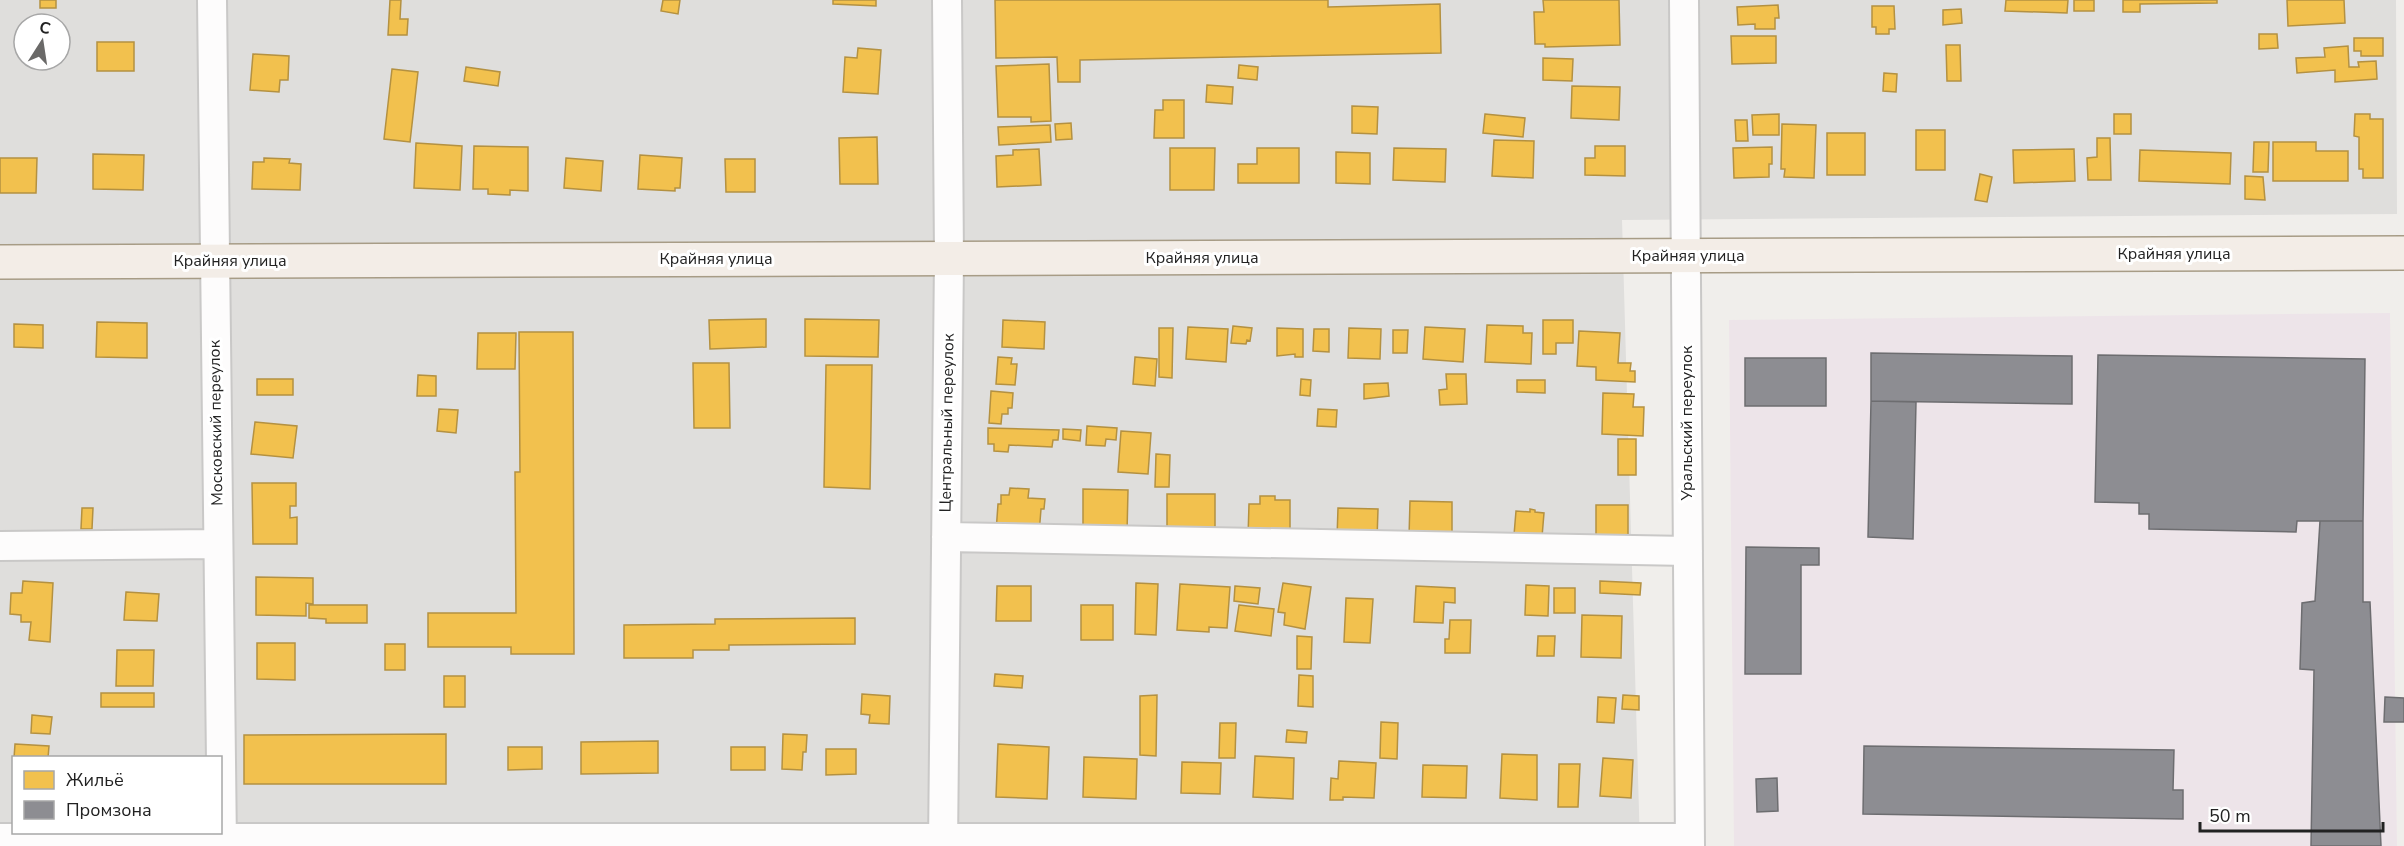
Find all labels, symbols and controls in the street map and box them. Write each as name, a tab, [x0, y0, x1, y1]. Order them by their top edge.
north arrow	[12, 12, 72, 72]
text: С	[37, 16, 53, 40]
street label: Крайняя улица	[2117, 243, 2231, 265]
street label: Крайняя улица	[1631, 245, 1745, 267]
street label: Крайняя улица	[1145, 247, 1259, 269]
street label: Крайняя улица	[659, 248, 773, 270]
street label: Крайняя улица	[173, 250, 287, 272]
street label: Центральный переулок	[934, 333, 960, 513]
street label: Московский переулок	[204, 339, 228, 506]
street label: Уральский переулок	[1676, 345, 1698, 501]
legend	[12, 756, 222, 834]
text: Жильё	[66, 768, 124, 792]
scale bar	[2200, 795, 2383, 833]
text: Промзона	[66, 798, 152, 822]
text: 50 m	[2209, 804, 2251, 828]

